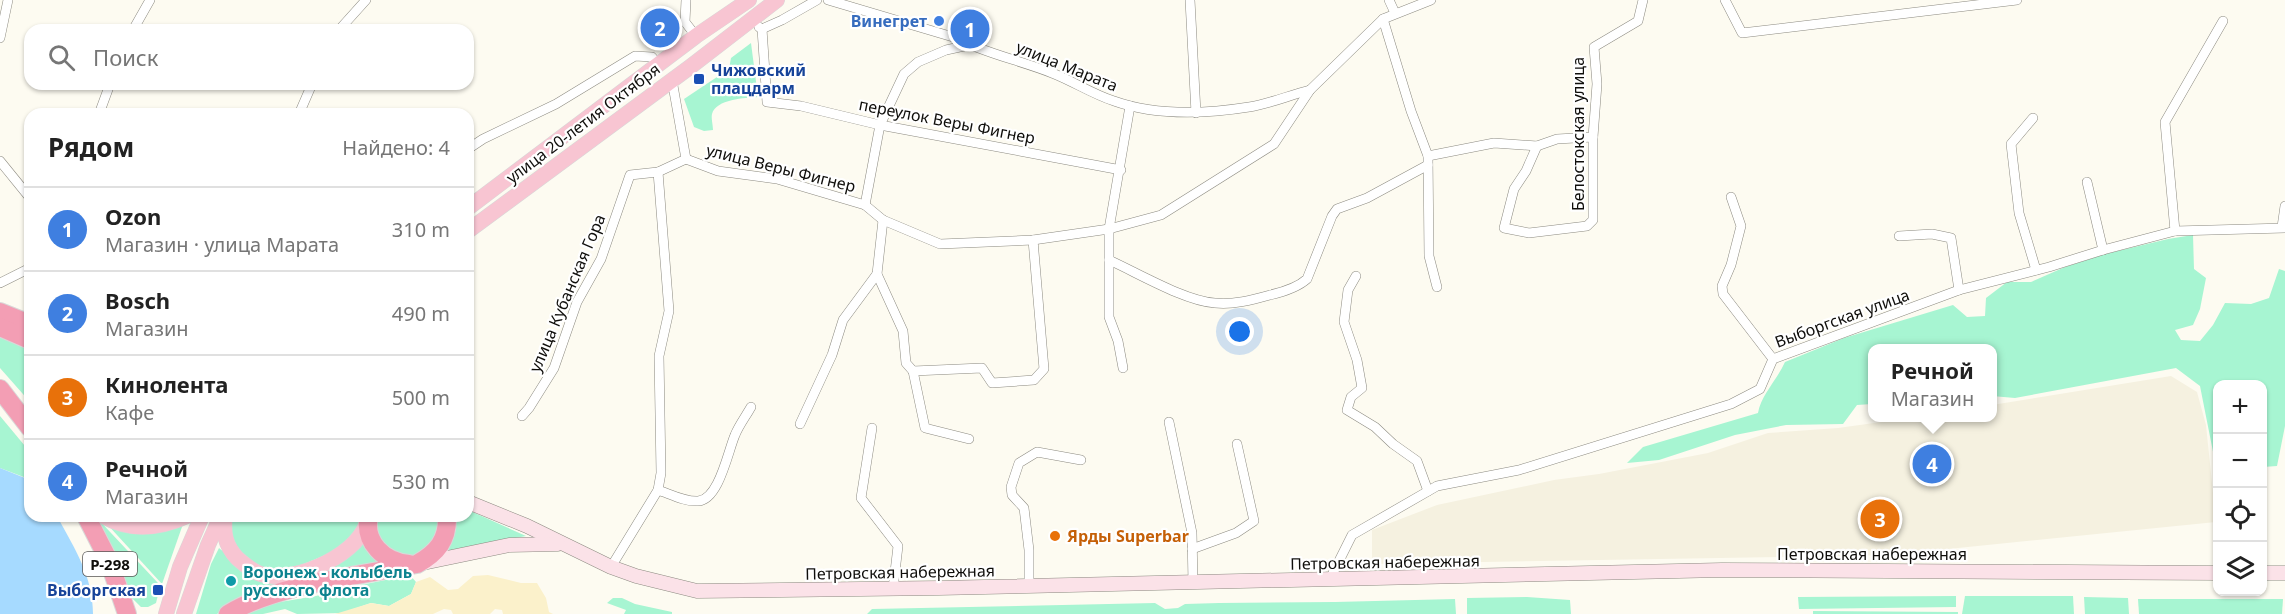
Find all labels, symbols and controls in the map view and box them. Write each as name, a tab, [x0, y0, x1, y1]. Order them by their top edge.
pin: 2	[640, 6, 680, 51]
pin: 1	[950, 6, 990, 51]
place label: Винегрет	[851, 10, 927, 32]
marker: Винегрет	[932, 14, 946, 28]
search box	[24, 24, 474, 90]
street label: улица Марата	[1013, 36, 1121, 96]
icon: search	[45, 41, 78, 74]
text: Поиск	[93, 42, 158, 72]
street label: Белостокская улица	[1567, 57, 1589, 211]
street label: улица 20-летия Октября	[502, 58, 664, 188]
place label: Чижовский плацдарм	[711, 59, 806, 99]
marker: Чижовский плацдарм	[692, 72, 706, 86]
street label: переулок Веры Фигнер	[857, 93, 1037, 149]
text: Рядом	[48, 129, 134, 165]
text: Найдено: 4	[342, 134, 450, 161]
street label: улица Веры Фигнер	[704, 139, 858, 197]
text: Ozon	[105, 201, 161, 231]
street label: улица Кубанская Гора	[524, 211, 610, 375]
text: 1	[62, 216, 73, 243]
text: 310 m	[392, 216, 450, 243]
text: Магазин · улица Марата	[105, 231, 339, 258]
street label: Выборгская улица	[1772, 283, 1912, 353]
text: Bosch	[105, 285, 170, 315]
text: 2	[62, 300, 73, 327]
text: 490 m	[392, 300, 450, 327]
text: Магазин	[105, 315, 189, 342]
your location	[1225, 317, 1254, 346]
popup	[1868, 344, 1997, 422]
text: Речной	[1891, 355, 1974, 385]
text: Кинолента	[105, 369, 228, 399]
map controls	[2213, 380, 2267, 596]
button: +	[2213, 380, 2267, 434]
text: 3	[62, 384, 73, 411]
text: 500 m	[392, 384, 450, 411]
text: Магазин	[1891, 385, 1974, 412]
text: Кафе	[105, 399, 154, 426]
button: −	[2213, 434, 2267, 488]
pin: 4	[1912, 442, 1952, 486]
text: Речной	[105, 453, 188, 483]
text: 4	[62, 468, 73, 495]
text: 530 m	[392, 468, 450, 495]
text: Магазин	[105, 483, 189, 510]
button: locate	[2213, 488, 2267, 542]
pin: 3	[1860, 496, 1900, 542]
place label: Ярды Superbar	[1067, 525, 1189, 547]
marker: Ярды Superbar	[1048, 529, 1062, 543]
button: layers	[2213, 542, 2267, 596]
street label: Петровская набережная	[1777, 543, 1967, 565]
street label: Петровская набережная	[1290, 549, 1480, 575]
road number: Р-298	[83, 552, 137, 576]
street label: Петровская набережная	[805, 559, 995, 585]
place label: Воронеж - колыбель русского флота	[243, 561, 412, 601]
marker: Воронеж - колыбель русского флота	[224, 574, 238, 588]
place label: Выборгская	[47, 579, 146, 601]
marker: Выборгская	[151, 583, 165, 597]

